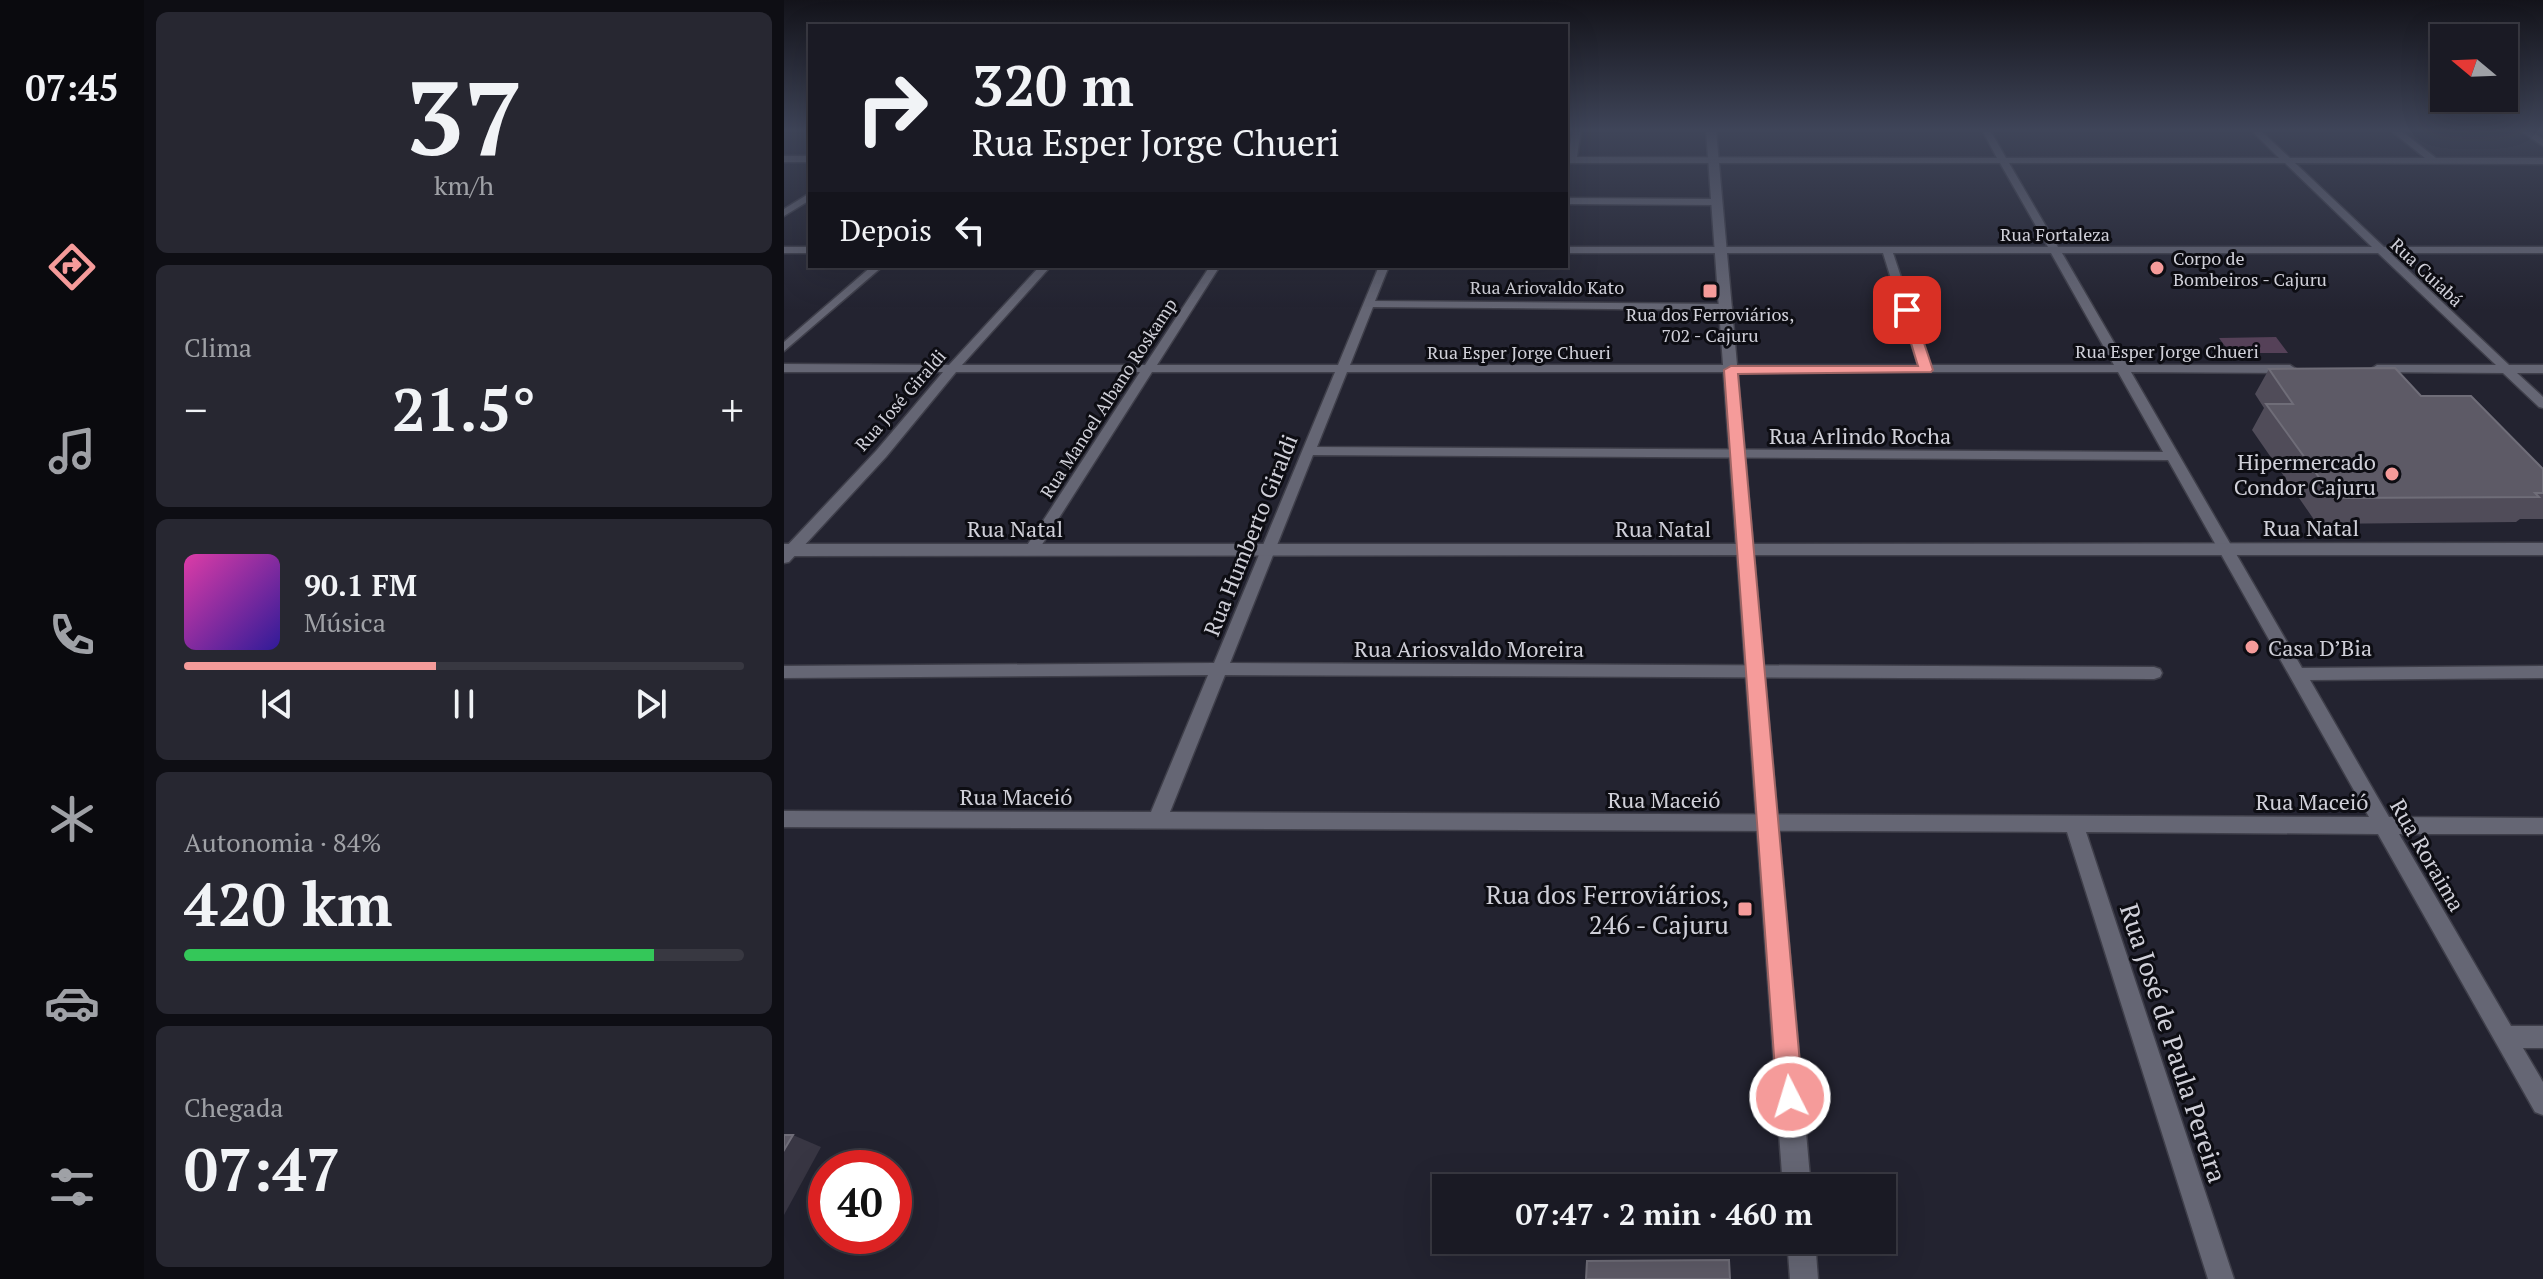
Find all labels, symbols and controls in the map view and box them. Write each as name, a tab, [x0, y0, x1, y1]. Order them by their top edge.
north arrow	[2430, 24, 2518, 112]
map controls	[2430, 24, 2518, 112]
text: 37	[405, 47, 523, 185]
text: 320 m	[972, 48, 1134, 122]
icon: right	[840, 56, 944, 160]
text: 07:45	[25, 64, 119, 111]
text: Rua Esper Jorge Chueri	[972, 119, 1340, 166]
text: km/h	[434, 168, 494, 202]
icon: left	[948, 208, 992, 252]
text: Depois	[840, 210, 932, 250]
street label: Rua Fortaleza	[2000, 222, 2110, 246]
street label: Rua Cuiabá	[2386, 232, 2468, 312]
icon: directions	[44, 239, 100, 295]
place label: Corpo de Bombeiros - Cajuru	[2173, 246, 2327, 291]
marker: Corpo de Bombeiros - Cajuru	[2148, 259, 2166, 277]
street label: Rua Ariovaldo Kato	[1470, 275, 1624, 299]
pin	[1873, 276, 1941, 344]
marker: Rua dos Ferroviários, 702 - Cajuru	[1701, 282, 1719, 300]
icon: arrive	[1885, 288, 1929, 332]
street label: Rua Manoel Albano Roskamp	[1034, 293, 1182, 503]
place label: Rua dos Ferroviários, 702 - Cajuru	[1626, 302, 1794, 347]
text: Clima	[184, 330, 252, 364]
street label: Rua Esper Jorge Chueri	[2075, 339, 2259, 363]
street label: Rua Esper Jorge Chueri	[1427, 340, 1611, 364]
street label: Rua José Giraldi	[849, 344, 951, 456]
text: 21.5°	[392, 369, 536, 448]
text: −	[184, 380, 207, 439]
text: +	[721, 380, 744, 439]
street label: Rua Arlindo Rocha	[1769, 421, 1951, 450]
icon: music	[44, 423, 100, 479]
street label: Rua Humberto Giraldi	[1196, 430, 1304, 640]
place label: Hipermercado Condor Cajuru	[2234, 447, 2376, 501]
marker: Hipermercado Condor Cajuru	[2383, 465, 2401, 483]
street label: Rua Natal	[2263, 513, 2359, 542]
street label: Rua Natal	[967, 514, 1063, 543]
street label: Rua Natal	[1615, 514, 1711, 543]
text: 90.1 FM	[304, 565, 417, 605]
text: Música	[304, 605, 386, 639]
icon: phone	[44, 607, 100, 663]
place label: Casa D’Bia	[2268, 633, 2372, 662]
street label: Rua Ariosvaldo Moreira	[1354, 634, 1584, 663]
marker: Casa D’Bia	[2243, 638, 2261, 656]
icon: previous	[255, 682, 299, 726]
icon: pause	[442, 682, 486, 726]
icon: next	[629, 682, 673, 726]
street label: Rua Maceió	[960, 782, 1073, 811]
street label: Rua Maceió	[1608, 785, 1721, 814]
street label: Rua Maceió	[2256, 787, 2369, 816]
icon: climate	[44, 791, 100, 847]
street label: Rua Roraima	[2384, 794, 2472, 916]
text: Autonomia · 84%	[184, 825, 382, 859]
text: 420 km	[184, 864, 392, 943]
place label: Rua dos Ferroviários, 246 - Cajuru	[1486, 877, 1729, 941]
street label: Rua José de Paula Pereira	[2113, 899, 2235, 1187]
marker: Rua dos Ferroviários, 246 - Cajuru	[1736, 900, 1754, 918]
icon: car	[44, 975, 100, 1031]
position arrow	[1748, 1055, 1832, 1139]
text: Chegada	[184, 1090, 283, 1124]
text: 07:47	[184, 1129, 340, 1208]
speed limit sign: 40	[808, 1150, 912, 1254]
icon: filters	[44, 1159, 100, 1215]
text: 07:47 · 2 min · 460 m	[1516, 1194, 1812, 1234]

